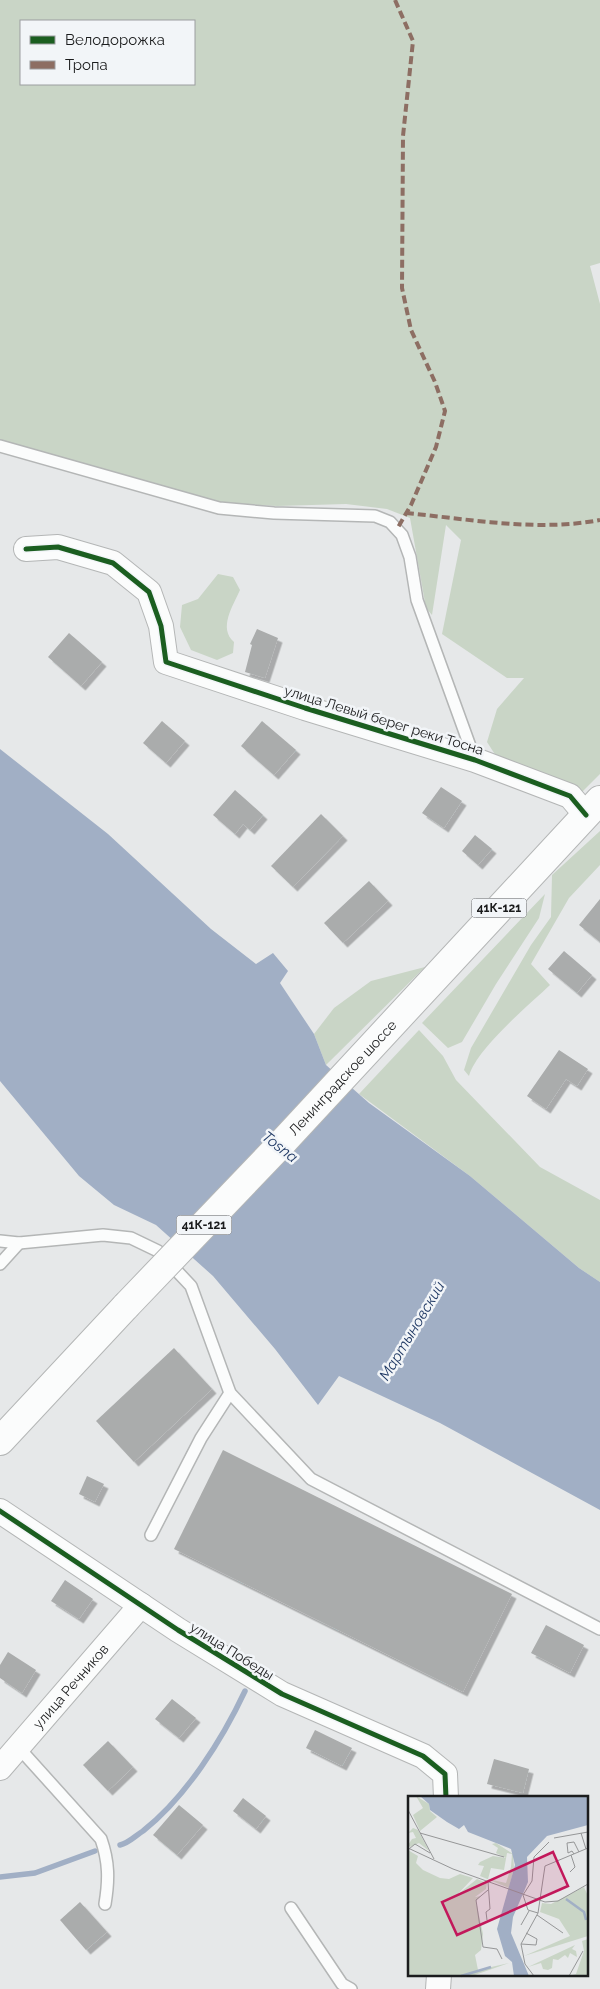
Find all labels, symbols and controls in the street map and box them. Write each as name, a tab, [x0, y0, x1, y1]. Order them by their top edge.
legend	[20, 20, 195, 85]
text: Велодорожка	[65, 31, 165, 49]
text: Тропа	[65, 56, 108, 74]
street label: улица Левый берег реки Тосна	[282, 682, 486, 758]
road number: 41К-121	[472, 898, 526, 918]
street label: Ленинградское шоссе	[285, 1017, 400, 1138]
water label: Tosna	[259, 1128, 301, 1166]
road number: 41К-121	[176, 1216, 232, 1234]
water label: Мартыновский	[375, 1278, 449, 1384]
street label: улица Победы	[187, 1619, 277, 1683]
street label: улица Речников	[30, 1641, 112, 1732]
inset map	[408, 1796, 588, 1976]

